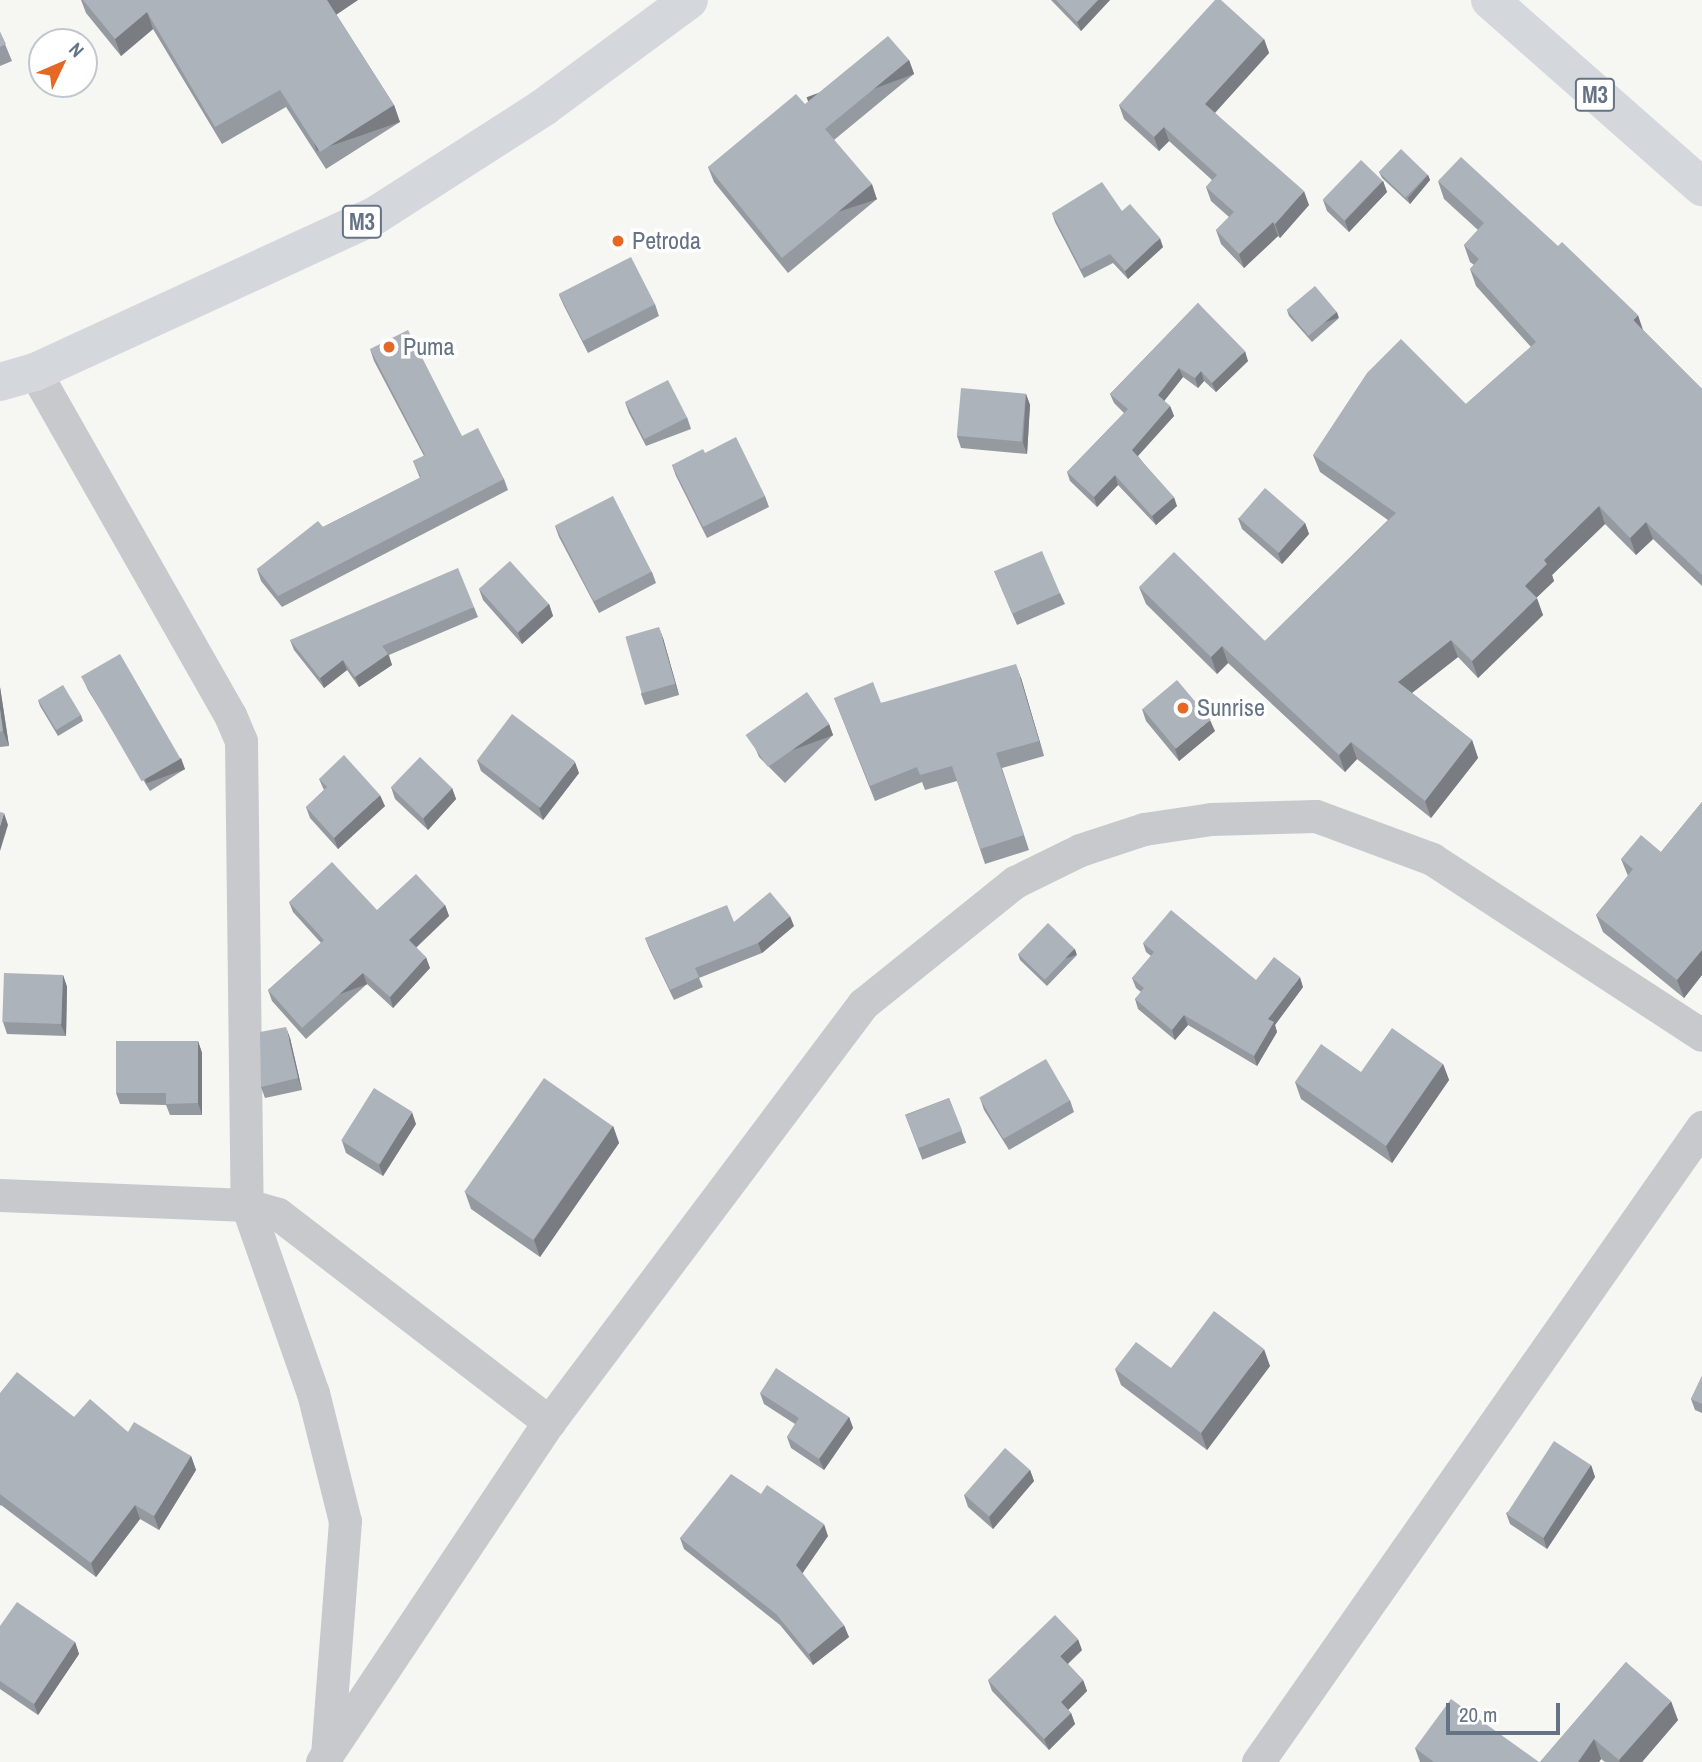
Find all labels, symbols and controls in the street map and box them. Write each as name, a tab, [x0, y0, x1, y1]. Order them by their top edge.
north arrow	[28, 28, 98, 98]
text: N	[63, 37, 90, 63]
road number: M3	[1574, 76, 1616, 114]
road number: M3	[341, 202, 383, 242]
place label: Petroda	[632, 227, 701, 255]
marker: Petroda	[610, 233, 626, 249]
place label: Puma	[403, 333, 454, 361]
marker: Puma	[381, 339, 397, 355]
place label: Sunrise	[1197, 694, 1265, 722]
marker: Sunrise	[1175, 700, 1191, 716]
scale bar	[1450, 1688, 1564, 1732]
text: 20 m	[1459, 1700, 1497, 1729]

